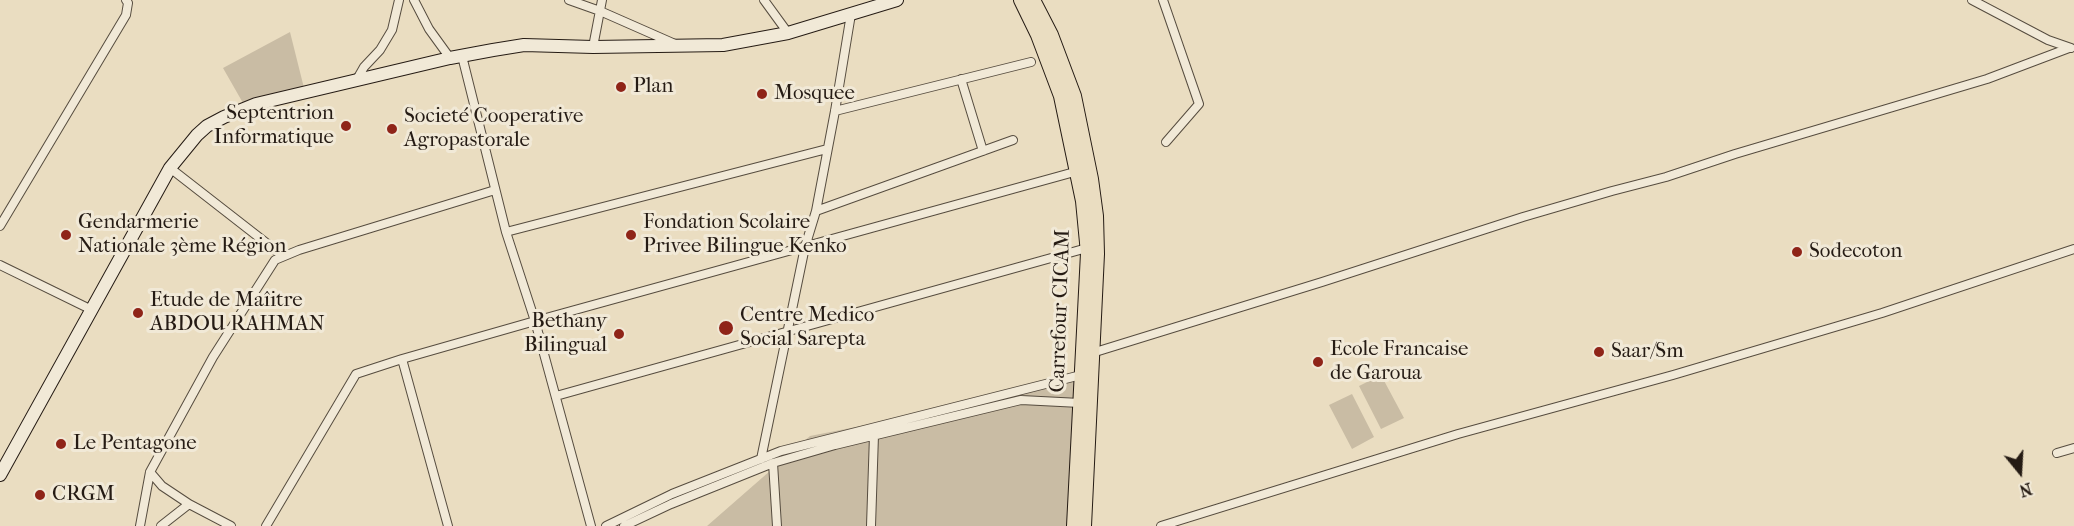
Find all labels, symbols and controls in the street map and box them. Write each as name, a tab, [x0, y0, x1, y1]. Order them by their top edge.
place label: Plan	[633, 74, 673, 100]
marker: Plan	[614, 80, 628, 94]
place label: Mosquee	[774, 81, 855, 107]
marker: Mosquee	[755, 87, 769, 101]
place label: Septentrion Informatique	[214, 101, 334, 151]
place label: Societé Cooperative Agropastorale	[404, 104, 583, 154]
marker: Septentrion Informatique	[339, 119, 353, 133]
marker: Societé Cooperative Agropastorale	[385, 122, 399, 136]
place label: Gendarmerie Nationale 3ème Région	[78, 210, 286, 260]
place label: Fondation Scolaire Privee Bilingue Kenko	[643, 210, 847, 260]
marker: Gendarmerie Nationale 3ème Région	[59, 228, 73, 242]
marker: Fondation Scolaire Privee Bilingue Kenko	[624, 228, 638, 242]
street label: Carrefour CICAM	[1046, 229, 1076, 393]
place label: Sodecoton	[1809, 239, 1902, 265]
marker: Sodecoton	[1790, 245, 1804, 259]
place label: Etude de Maîitre ABDOU RAHMAN	[150, 288, 325, 338]
place label: Centre Medico Social Sarepta	[740, 303, 875, 353]
marker: Etude de Maîitre ABDOU RAHMAN	[131, 306, 145, 320]
place label: Bethany Bilingual	[524, 309, 607, 359]
marker: Centre Medico Social Sarepta	[717, 319, 735, 337]
marker: Bethany Bilingual	[612, 327, 626, 341]
place label: Ecole Francaise de Garoua	[1330, 337, 1468, 387]
place label: Saar/Sm	[1611, 339, 1684, 365]
marker: Saar/Sm	[1592, 345, 1606, 359]
marker: Ecole Francaise de Garoua	[1311, 355, 1325, 369]
place label: Le Pentagone	[73, 431, 197, 457]
marker: Le Pentagone	[54, 437, 68, 451]
north arrow	[1990, 442, 2050, 502]
text: N	[2017, 479, 2034, 501]
place label: CRGM	[52, 482, 115, 508]
marker: CRGM	[33, 488, 47, 502]

